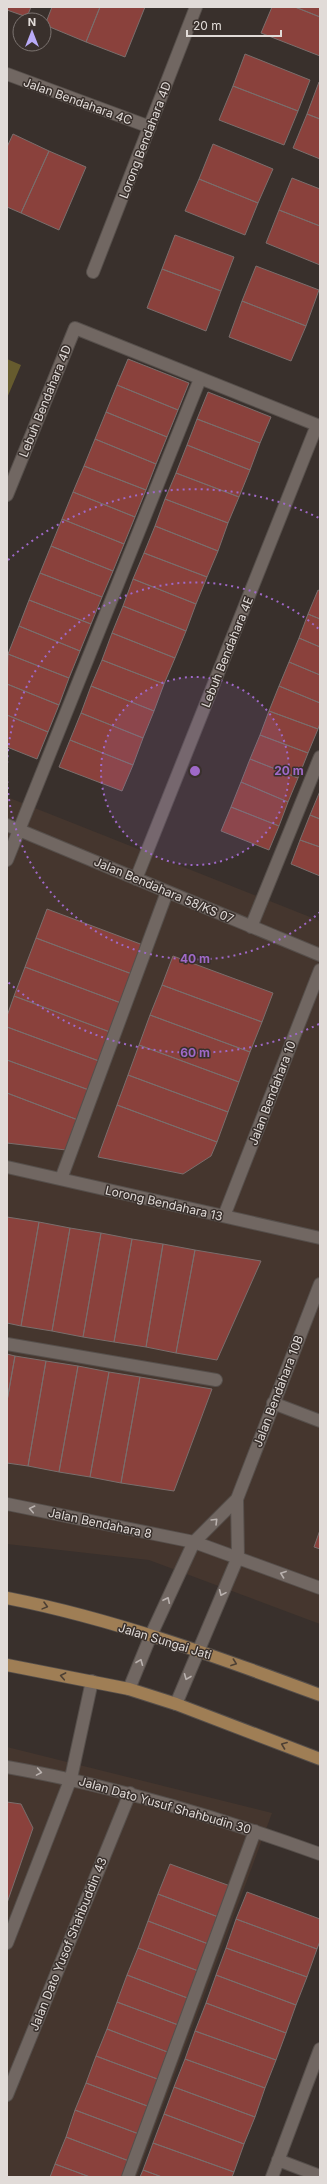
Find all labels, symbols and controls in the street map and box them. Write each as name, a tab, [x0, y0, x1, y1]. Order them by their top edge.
north arrow	[12, 12, 52, 52]
scale bar	[187, 12, 281, 38]
text: N	[28, 15, 36, 29]
text: 20 m	[193, 18, 222, 33]
street label: Jalan Bendahara 4C	[22, 74, 135, 128]
street label: Lorong Bendahara 4D	[116, 79, 174, 201]
street label: Lebuh Bendahara 4D	[16, 343, 74, 459]
street label: Lebuh Bendahara 4E	[198, 594, 256, 710]
text: 20 m	[274, 763, 304, 778]
centre of rings	[188, 764, 202, 778]
street label: Jalan Bendahara 58/KS 07	[92, 854, 236, 926]
text: 40 m	[180, 951, 210, 966]
street label: Jalan Bendahara 10	[245, 1039, 299, 1147]
text: 60 m	[180, 1045, 210, 1060]
street label: Lorong Bendahara 13	[104, 1182, 224, 1224]
street label: Jalan Bendahara 10B	[250, 1333, 306, 1449]
street label: Jalan Bendahara 8	[47, 1505, 153, 1541]
one-way arrow	[29, 1506, 35, 1514]
one-way arrow	[210, 1518, 218, 1525]
one-way arrow	[280, 1571, 287, 1579]
one-way arrow	[219, 1589, 227, 1597]
one-way arrow	[162, 1596, 170, 1604]
one-way arrow	[41, 1601, 48, 1610]
street label: Jalan Sungai Jati	[117, 1620, 213, 1662]
one-way arrow	[135, 1658, 143, 1665]
one-way arrow	[230, 1659, 237, 1667]
one-way arrow	[60, 1672, 66, 1680]
one-way arrow	[183, 1674, 191, 1681]
one-way arrow	[280, 1741, 287, 1749]
one-way arrow	[36, 1768, 42, 1776]
street label: Jalan Dato Yusuf Shahbudin 30	[77, 1773, 253, 1837]
street label: Jalan Dato Yusof Shahbuddin 43	[26, 1855, 110, 2033]

